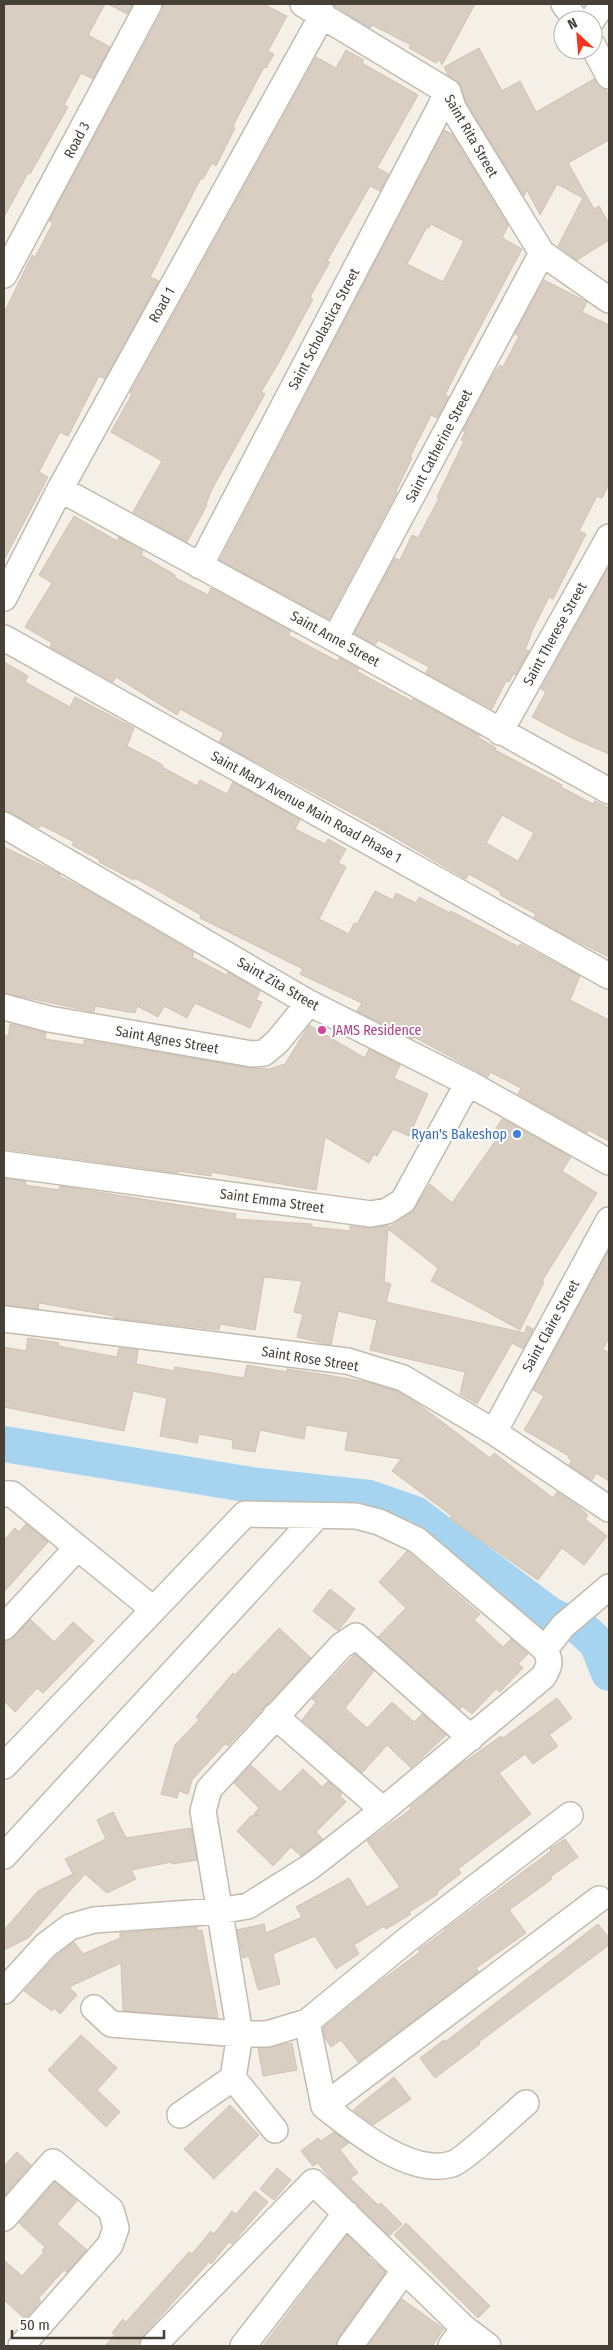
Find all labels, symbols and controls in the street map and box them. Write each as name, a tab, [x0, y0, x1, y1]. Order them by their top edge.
north arrow	[553, 10, 603, 60]
text: N	[565, 14, 580, 33]
street label: Saint Rita Street	[440, 92, 502, 181]
street label: Road 3	[60, 119, 94, 161]
street label: Saint Scholastica Street	[285, 265, 363, 393]
street label: Road 1	[145, 284, 179, 326]
street label: Saint Catherine Street	[402, 386, 476, 505]
street label: Saint Therese Street	[520, 579, 591, 689]
street label: Saint Anne Street	[287, 607, 383, 671]
street label: Saint Mary Avenue Main Road Phase 1	[208, 747, 404, 867]
street label: Saint Zita Street	[234, 954, 322, 1015]
place label: JAMS Residence	[332, 1022, 422, 1039]
street label: Saint Agnes Street	[114, 1023, 220, 1058]
marker: JAMS Residence	[316, 1024, 328, 1036]
place label: Ryan's Bakeshop	[411, 1126, 507, 1143]
marker: Ryan's Bakeshop	[511, 1128, 523, 1140]
street label: Saint Emma Street	[219, 1185, 326, 1217]
street label: Saint Claire Street	[519, 1277, 584, 1375]
street label: Saint Rose Street	[260, 1343, 360, 1375]
scale bar	[12, 2308, 165, 2340]
text: 50 m	[20, 2316, 50, 2334]

